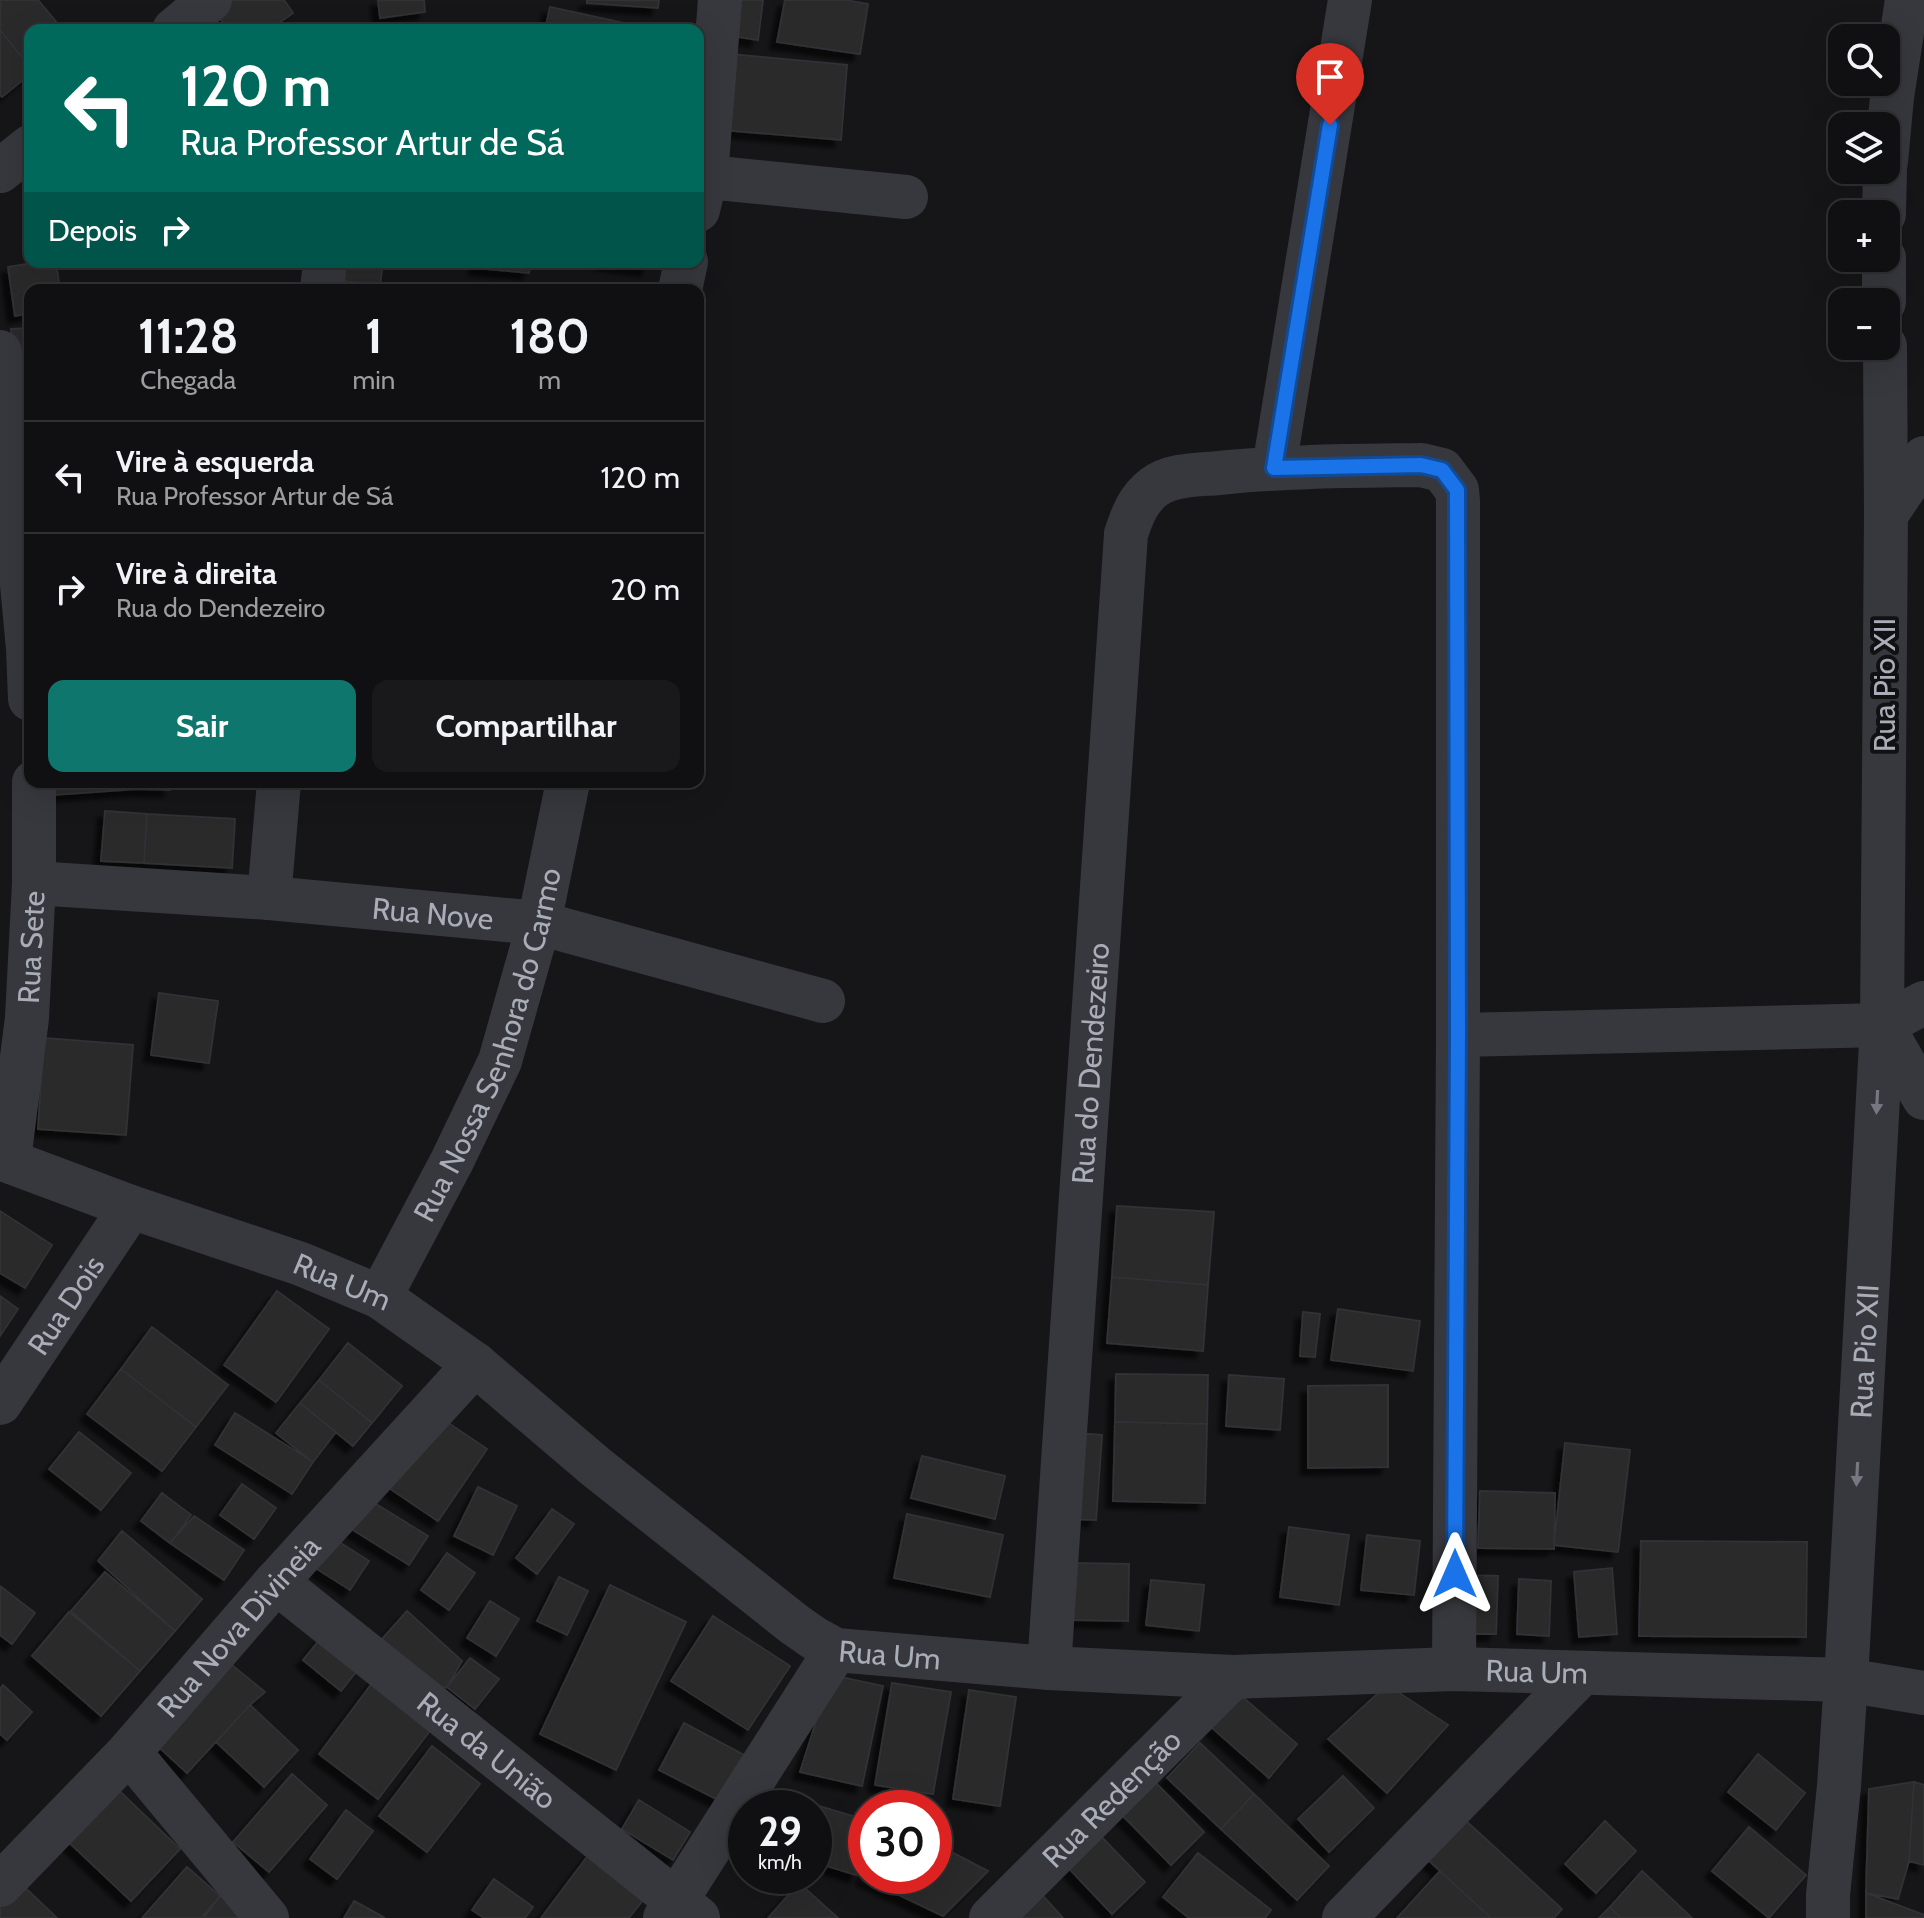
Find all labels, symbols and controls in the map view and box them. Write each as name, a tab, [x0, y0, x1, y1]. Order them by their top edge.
map controls	[1828, 24, 1900, 360]
button: search	[1828, 24, 1900, 96]
pin	[1296, 43, 1364, 125]
text: 120 m	[180, 52, 331, 120]
icon: arrive	[1308, 55, 1352, 99]
icon: left	[48, 56, 152, 160]
button: layers	[1828, 112, 1900, 184]
text: Rua Professor Artur de Sá	[180, 120, 564, 164]
button: +	[1828, 200, 1900, 272]
icon: right	[153, 208, 197, 252]
text: Depois	[48, 212, 137, 249]
button: −	[1828, 288, 1900, 360]
text: 11:28	[138, 307, 238, 365]
text: 1	[365, 307, 383, 365]
text: 180	[509, 307, 590, 365]
text: Chegada	[140, 364, 236, 396]
text: min	[353, 364, 395, 396]
text: m	[538, 364, 561, 396]
text: Vire à esquerda	[116, 443, 314, 480]
icon: left	[48, 455, 92, 499]
text: 120 m	[600, 459, 680, 496]
text: Rua Professor Artur de Sá	[116, 480, 394, 512]
text: Vire à direita	[116, 555, 277, 592]
icon: right	[48, 567, 92, 611]
text: 20 m	[610, 571, 680, 608]
text: Rua do Dendezeiro	[116, 592, 325, 624]
street label: Rua Pio XII	[1866, 618, 1903, 752]
button: Sair	[48, 680, 356, 772]
button: Compartilhar	[372, 680, 680, 772]
street label: Rua Nossa Senhora do Carmo	[405, 865, 568, 1228]
street label: Rua Nove	[371, 889, 495, 937]
street label: Rua Sete	[9, 890, 52, 1005]
street label: Rua do Dendezeiro	[1063, 942, 1117, 1185]
one-way arrow	[1871, 1090, 1884, 1115]
street label: Rua Um	[288, 1245, 397, 1318]
street label: Rua Dois	[19, 1248, 112, 1362]
street label: Rua Pio XII	[1842, 1283, 1886, 1419]
one-way arrow	[1850, 1462, 1863, 1487]
street label: Rua Nova Divineia	[149, 1527, 328, 1725]
position arrow	[1413, 1532, 1497, 1616]
street label: Rua Um	[837, 1632, 942, 1677]
street label: Rua Um	[1485, 1651, 1588, 1691]
street label: Rua da União	[410, 1683, 564, 1817]
street label: Rua Redenção	[1034, 1721, 1189, 1875]
speed limit sign: 30	[848, 1790, 952, 1894]
text: 29	[758, 1807, 802, 1856]
text: km/h	[758, 1850, 802, 1874]

